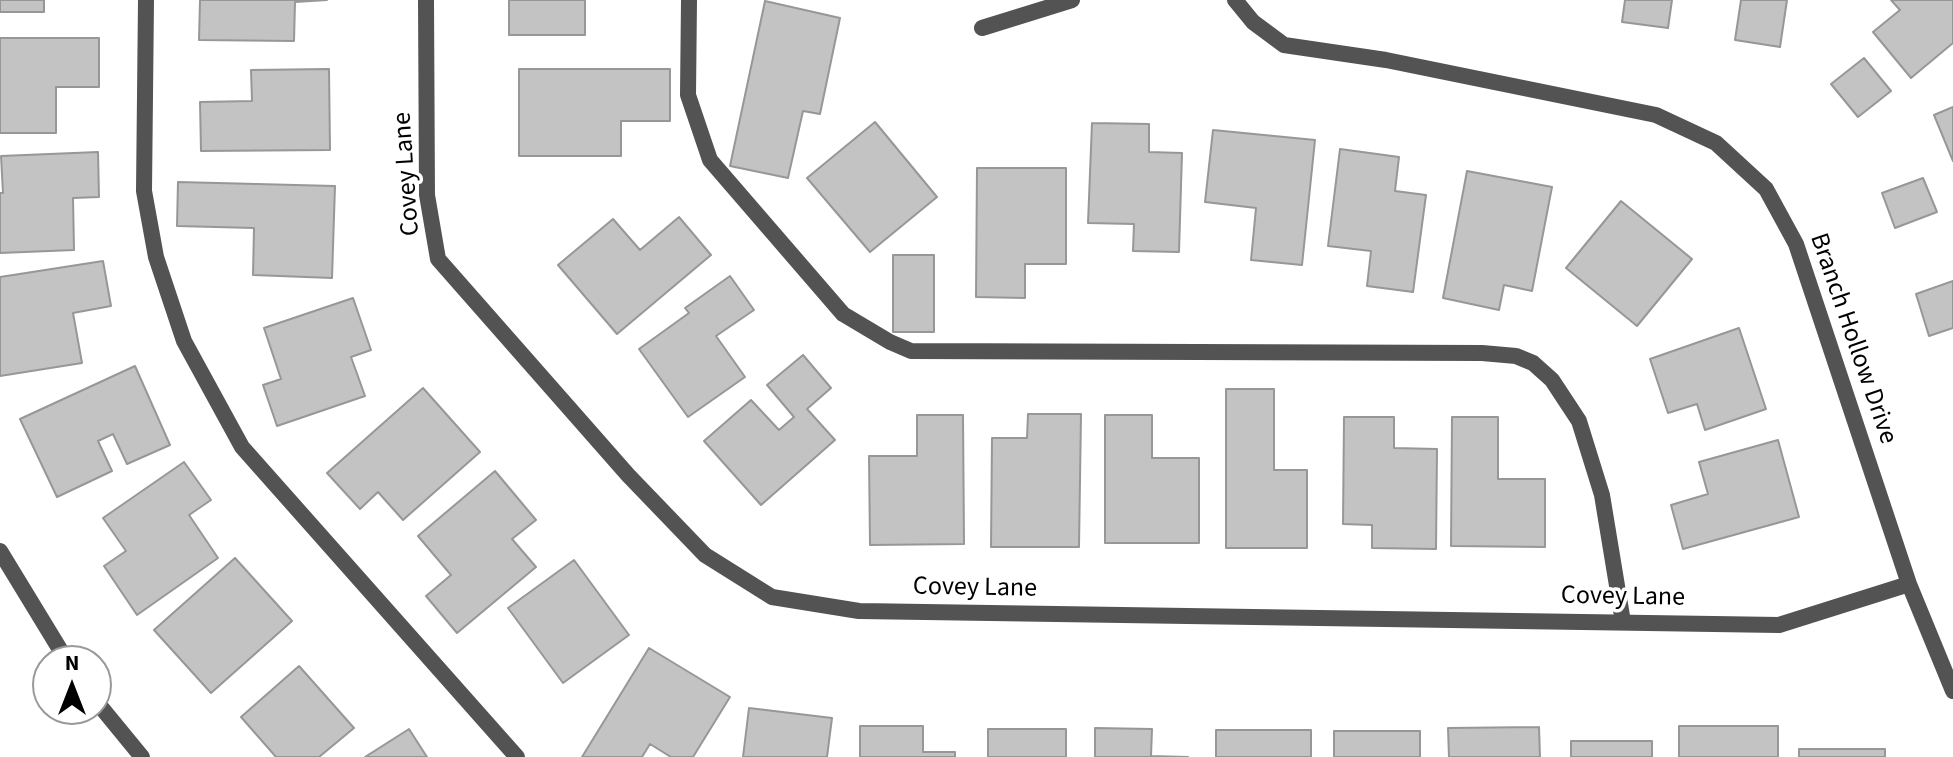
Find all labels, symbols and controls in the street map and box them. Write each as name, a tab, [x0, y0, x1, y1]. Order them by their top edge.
street label: Covey Lane	[388, 111, 428, 237]
street label: Branch Hollow Drive	[1801, 230, 1903, 448]
street label: Covey Lane	[913, 572, 1037, 606]
street label: Covey Lane	[1561, 581, 1685, 615]
north arrow	[32, 645, 112, 725]
text: N	[65, 647, 79, 679]

